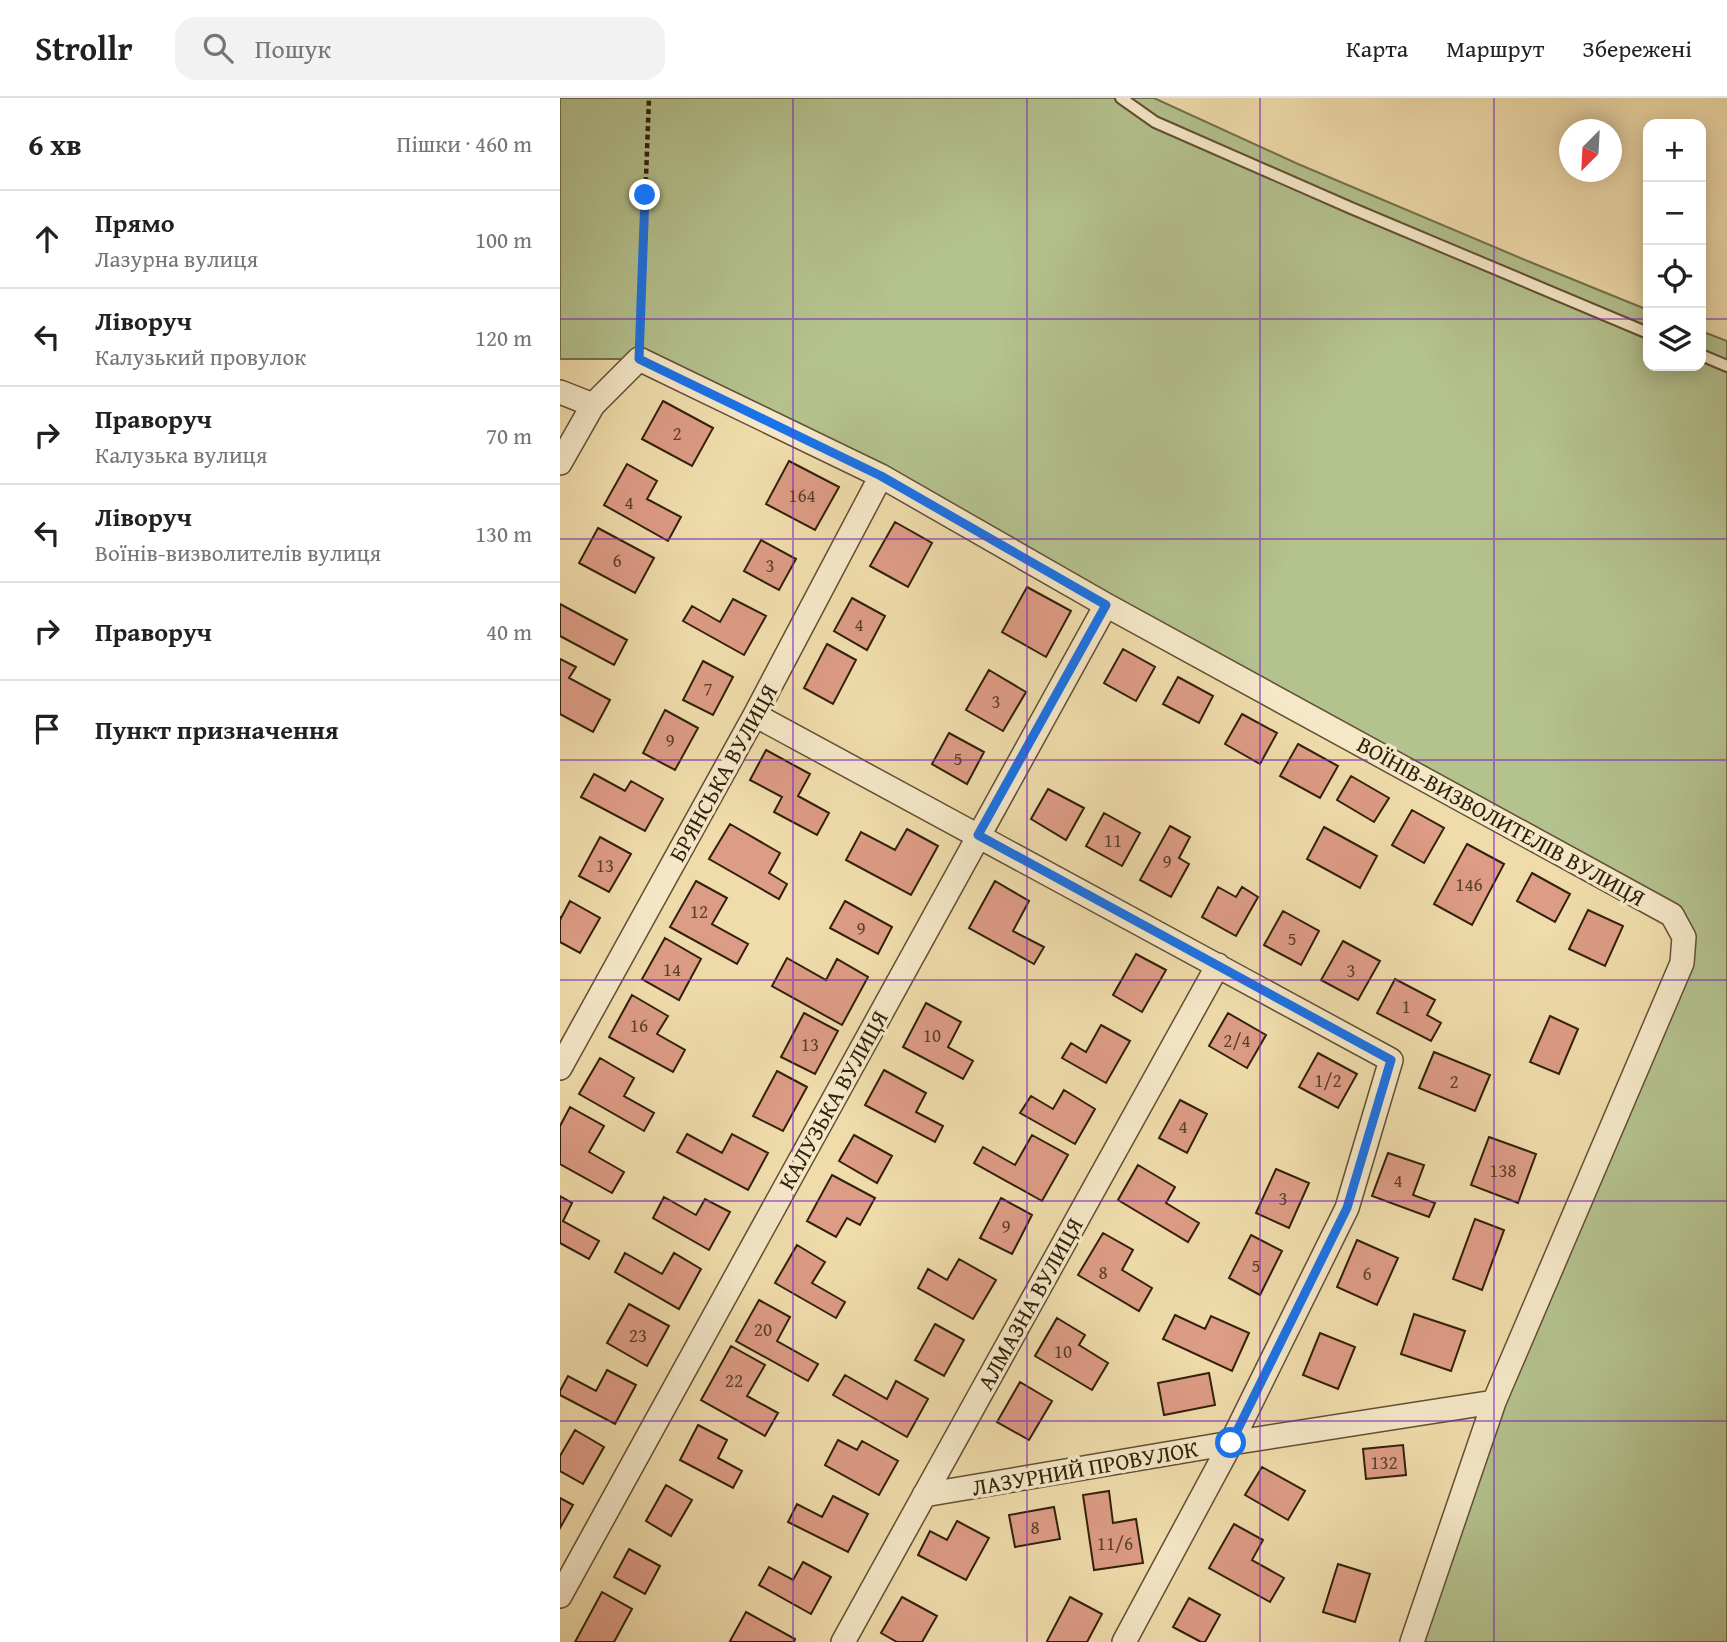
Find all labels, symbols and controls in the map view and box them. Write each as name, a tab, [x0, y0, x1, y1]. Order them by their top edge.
search box	[175, 17, 665, 80]
text: Strollr	[35, 24, 133, 72]
icon: search	[199, 29, 237, 67]
text: Пошук	[255, 29, 331, 68]
text: Карта	[1346, 31, 1408, 66]
text: Маршрут	[1446, 31, 1544, 66]
text: Збережені	[1582, 31, 1692, 66]
north arrow	[1559, 119, 1622, 182]
map controls	[1643, 119, 1706, 371]
button: +	[1643, 119, 1706, 182]
text: 6 хв	[28, 122, 82, 166]
text: Пішки · 460 m	[397, 127, 532, 160]
route end	[629, 179, 660, 210]
button: −	[1643, 182, 1706, 245]
text: Прямо	[95, 203, 175, 242]
icon: ahead	[28, 220, 66, 258]
text: 100 m	[475, 223, 532, 256]
text: Лазурна вулиця	[95, 242, 258, 275]
button: locate	[1643, 245, 1706, 308]
text: Ліворуч	[95, 301, 192, 340]
button: layers	[1643, 308, 1706, 371]
icon: left	[28, 318, 66, 356]
text: 120 m	[475, 321, 532, 354]
text: Калузький провулок	[95, 340, 306, 373]
text: Праворуч	[95, 399, 212, 438]
icon: right	[28, 416, 66, 454]
text: 70 m	[486, 419, 532, 452]
house number: 2	[672, 419, 682, 447]
text: Калузька вулиця	[95, 438, 267, 471]
house number: 164	[788, 481, 816, 509]
house number: 4	[624, 488, 634, 516]
text: Ліворуч	[95, 497, 192, 536]
icon: left	[28, 514, 66, 552]
text: 130 m	[475, 517, 532, 550]
text: Воїнів-визволителів вулиця	[95, 536, 381, 569]
house number: 6	[612, 546, 622, 574]
house number: 3	[765, 551, 775, 579]
house number: 4	[854, 610, 864, 638]
icon: right	[28, 612, 66, 650]
text: Праворуч	[95, 612, 212, 651]
text: 40 m	[486, 615, 532, 648]
house number: 7	[703, 674, 713, 702]
street label: БРЯНСЬКА ВУЛИЦЯ	[660, 678, 785, 867]
house number: 3	[991, 687, 1001, 715]
icon: arrive	[28, 710, 66, 748]
text: Пункт призначення	[95, 710, 339, 749]
house number: 9	[665, 726, 675, 754]
street label: ВОЇНІВ-ВИЗВОЛИТЕЛІВ ВУЛИЦЯ	[1351, 727, 1652, 914]
house number: 5	[953, 744, 963, 772]
house number: 11	[1104, 826, 1122, 854]
house number: 9	[1162, 847, 1172, 875]
house number: 13	[596, 851, 614, 879]
house number: 146	[1455, 870, 1483, 898]
house number: 12	[690, 897, 708, 925]
house number: 9	[856, 914, 866, 942]
house number: 5	[1287, 924, 1297, 952]
house number: 14	[663, 955, 681, 983]
house number: 3	[1346, 956, 1356, 984]
house number: 1	[1401, 992, 1411, 1020]
street label: КАЛУЗЬКА ВУЛИЦЯ	[770, 1004, 896, 1195]
house number: 16	[630, 1011, 648, 1039]
house number: 10	[923, 1021, 941, 1049]
house number: 2/4	[1223, 1026, 1251, 1054]
house number: 13	[801, 1030, 819, 1058]
house number: 1/2	[1314, 1066, 1342, 1094]
house number: 2	[1449, 1067, 1459, 1095]
house number: 4	[1178, 1112, 1188, 1140]
house number: 138	[1489, 1156, 1517, 1184]
house number: 4	[1393, 1166, 1403, 1194]
house number: 3	[1278, 1184, 1288, 1212]
street label: АЛМАЗНА ВУЛИЦЯ	[969, 1211, 1091, 1396]
house number: 9	[1001, 1212, 1011, 1240]
house number: 5	[1251, 1251, 1261, 1279]
house number: 8	[1098, 1258, 1108, 1286]
house number: 6	[1362, 1259, 1372, 1287]
house number: 20	[754, 1315, 772, 1343]
house number: 23	[629, 1321, 647, 1349]
house number: 10	[1054, 1337, 1072, 1365]
house number: 22	[725, 1366, 743, 1394]
route start	[1215, 1427, 1246, 1458]
street label: ЛАЗУРНИЙ ПРОВУЛОК	[969, 1431, 1201, 1504]
house number: 132	[1370, 1448, 1398, 1476]
house number: 8	[1030, 1513, 1040, 1541]
house number: 11/6	[1097, 1529, 1133, 1557]

